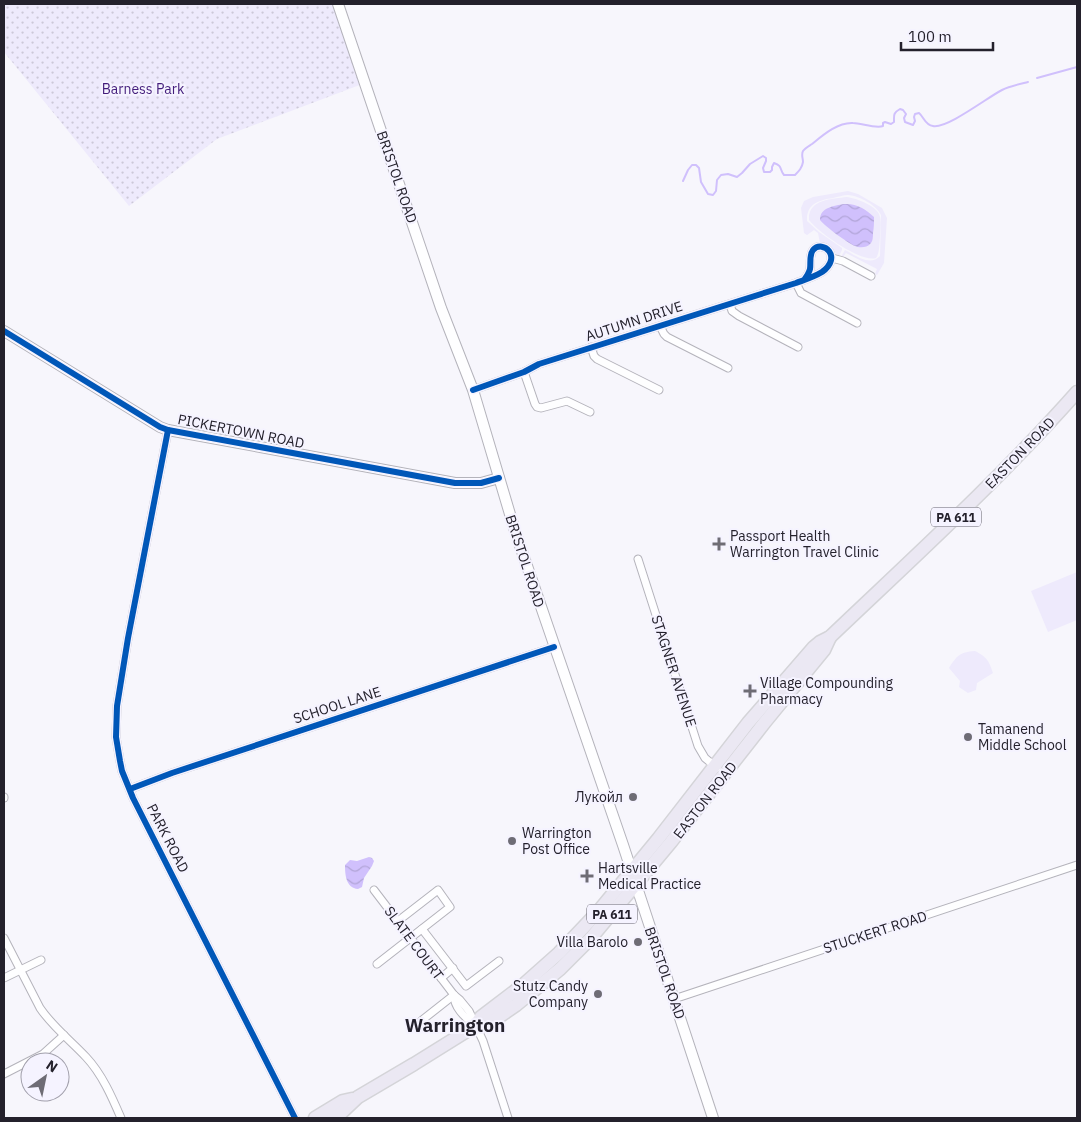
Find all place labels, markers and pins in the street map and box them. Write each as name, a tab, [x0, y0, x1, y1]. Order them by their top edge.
place label: Passport Health Warrington Travel Clinic	[730, 527, 879, 561]
marker: Passport Health Warrington Travel Clinic	[712, 537, 726, 551]
place label: Village Compounding Pharmacy	[760, 674, 894, 708]
marker: Village Compounding Pharmacy	[744, 685, 756, 697]
place label: Tamanend Middle School	[978, 720, 1067, 754]
marker: Tamanend Middle School	[962, 731, 974, 743]
place label: Лукойл	[575, 788, 623, 806]
marker: Лукойл	[627, 791, 639, 803]
place label: Warrington Post Office	[522, 824, 592, 858]
marker: Warrington Post Office	[506, 835, 518, 847]
place label: Hartsville Medical Practice	[598, 859, 702, 893]
marker: Hartsville Medical Practice	[580, 869, 594, 883]
place label: Villa Barolo	[556, 933, 628, 951]
marker: Villa Barolo	[632, 936, 644, 948]
place label: Stutz Candy Company	[513, 977, 588, 1011]
marker: Stutz Candy Company	[592, 988, 604, 1000]

